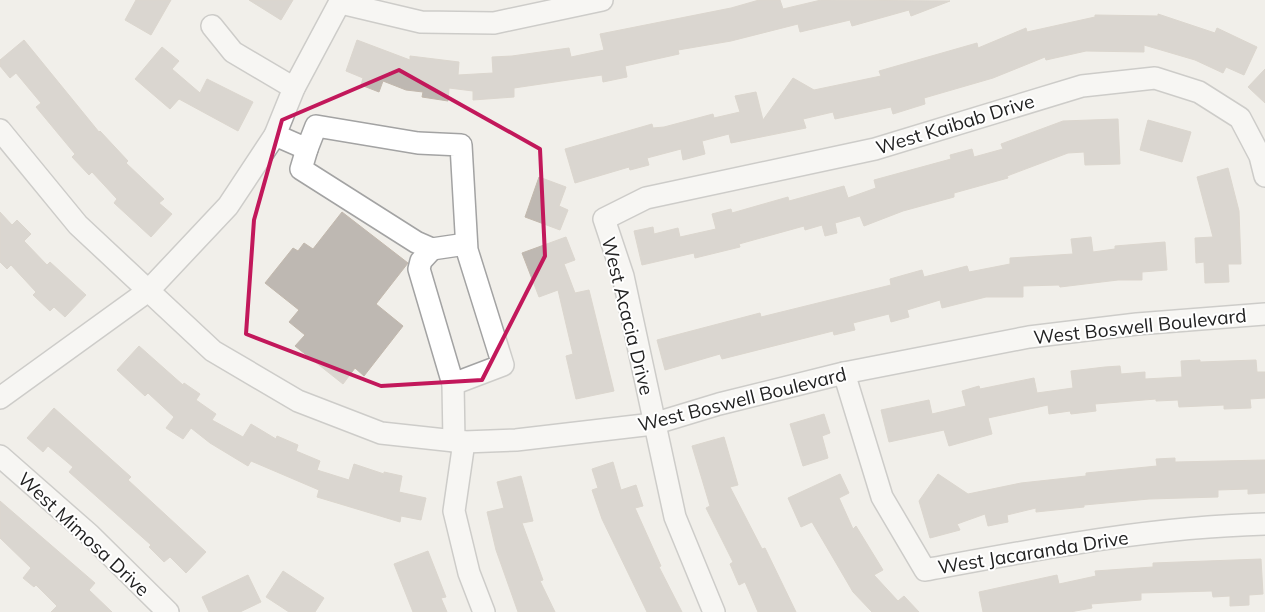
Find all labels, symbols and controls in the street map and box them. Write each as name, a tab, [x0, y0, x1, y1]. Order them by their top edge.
street label: West Kaibab Drive	[873, 89, 1037, 159]
street label: West Acacia Drive	[597, 234, 659, 398]
street label: West Boswell Boulevard	[1032, 303, 1248, 349]
street label: West Boswell Boulevard	[635, 361, 849, 437]
street label: West Mimosa Drive	[13, 467, 155, 601]
street label: West Jacaranda Drive	[936, 525, 1130, 579]

